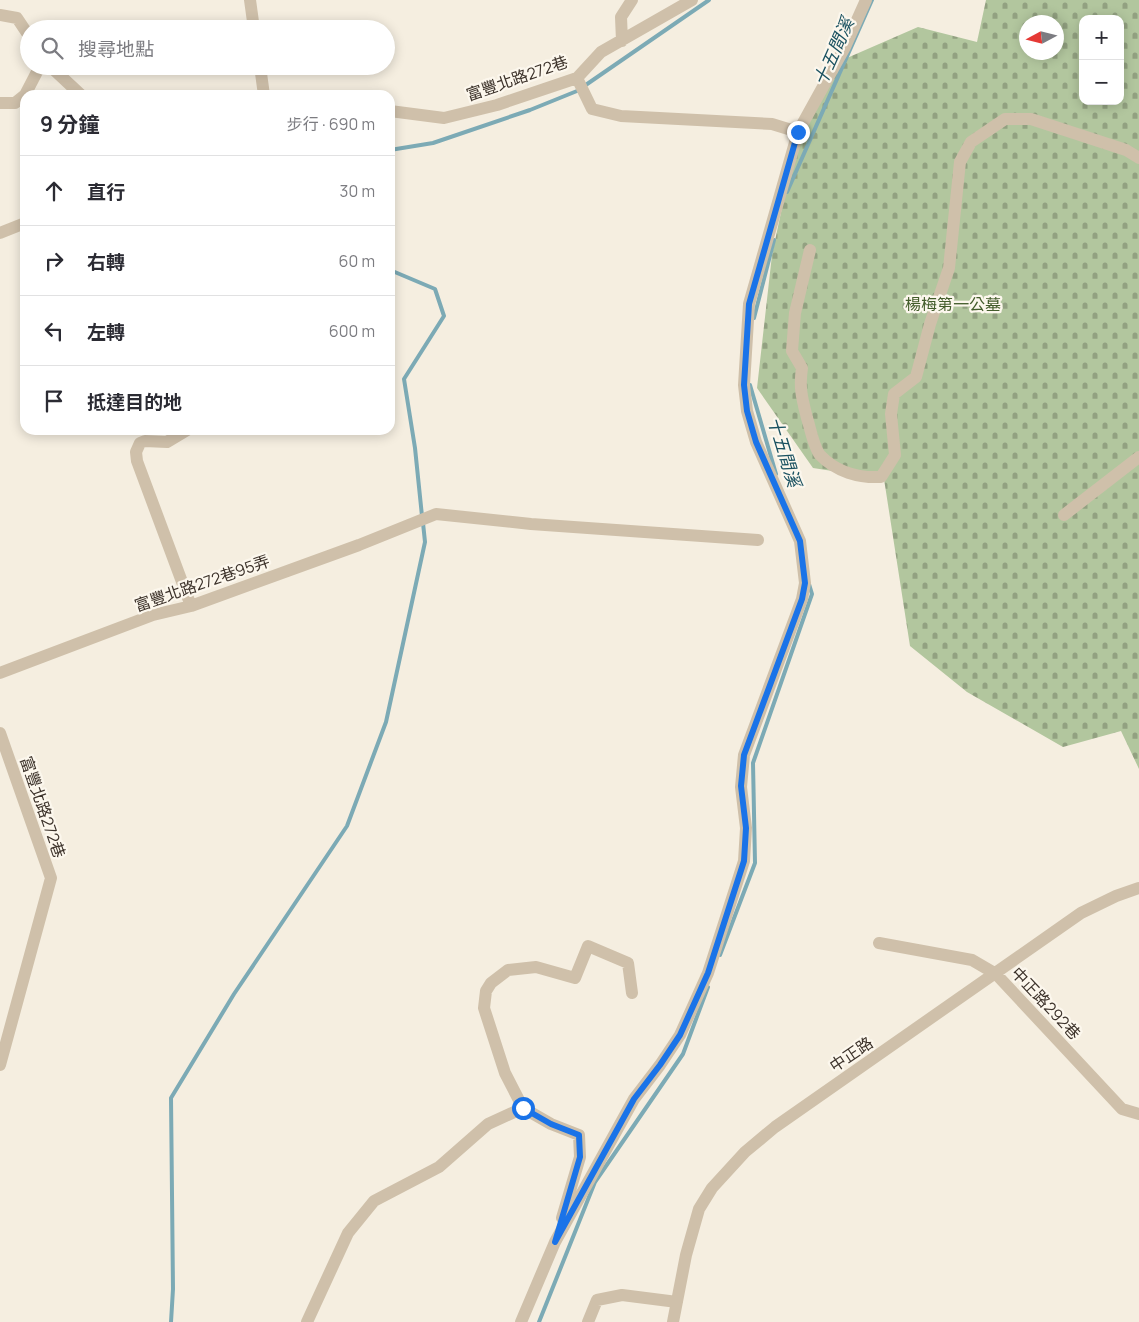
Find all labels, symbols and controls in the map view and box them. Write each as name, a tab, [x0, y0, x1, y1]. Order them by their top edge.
water label: 十五間溪	[807, 11, 860, 89]
north arrow	[1019, 15, 1064, 60]
map controls	[1079, 15, 1124, 105]
button: +	[1079, 15, 1124, 60]
search box	[20, 20, 395, 75]
icon: search	[38, 34, 66, 62]
text: 搜尋地點	[78, 36, 154, 62]
street label: 富豐北路272巷	[463, 50, 571, 106]
button: −	[1079, 60, 1124, 105]
text: 9 分鐘	[40, 110, 99, 138]
text: 步行 · 690 m	[287, 113, 375, 135]
route end	[787, 121, 810, 144]
icon: ahead	[40, 177, 68, 205]
text: 直行	[87, 179, 125, 205]
text: 30 m	[340, 180, 375, 202]
icon: right	[40, 247, 68, 275]
text: 右轉	[87, 249, 125, 275]
text: 60 m	[339, 250, 375, 272]
park label: 楊梅第一公墓	[905, 293, 1001, 315]
icon: left	[40, 317, 68, 345]
text: 左轉	[87, 319, 125, 345]
text: 600 m	[329, 320, 375, 342]
icon: arrive	[40, 387, 68, 415]
text: 抵達目的地	[87, 389, 182, 415]
water label: 十五間溪	[763, 414, 808, 493]
street label: 富豐北路272巷95弄	[132, 550, 272, 616]
street label: 富豐北路272巷	[15, 753, 71, 861]
street label: 中正路292巷	[1007, 962, 1085, 1044]
street label: 中正路	[825, 1031, 877, 1077]
route start	[512, 1097, 535, 1120]

